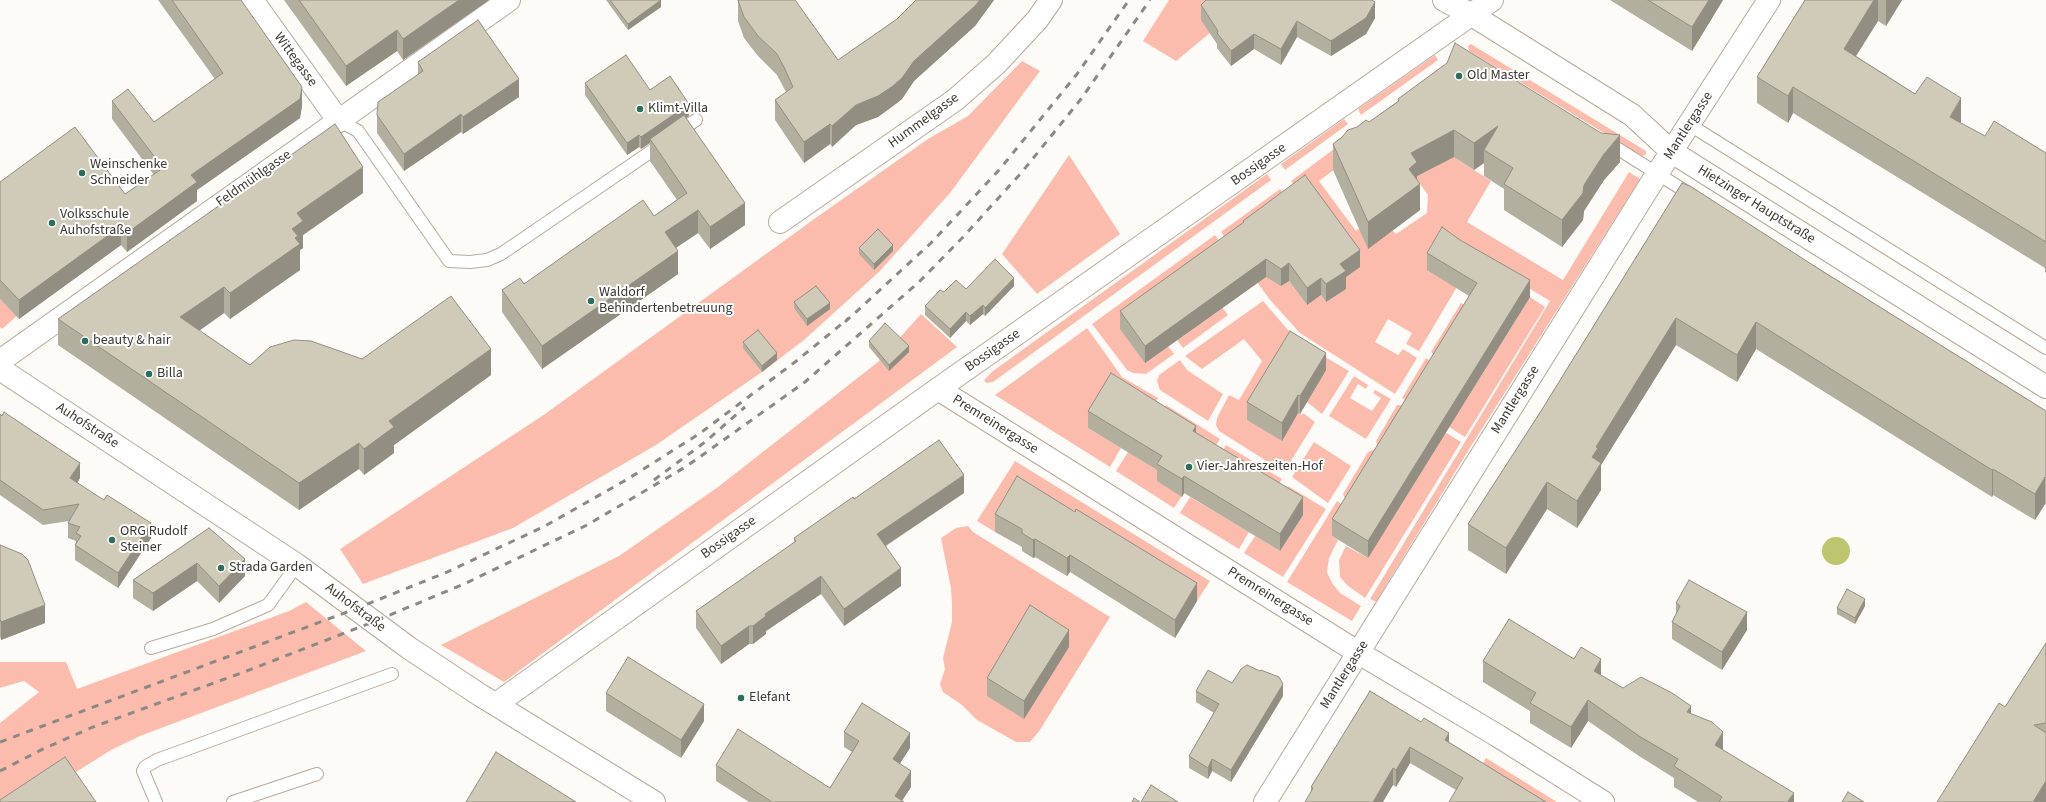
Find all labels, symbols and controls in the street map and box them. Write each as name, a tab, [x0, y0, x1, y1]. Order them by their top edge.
street label: Wittegasse	[270, 30, 320, 90]
place label: Old Master	[1467, 68, 1530, 84]
marker: Old Master	[1454, 71, 1464, 81]
street label: Mantlergasse	[1661, 89, 1717, 163]
street label: Hummelgasse	[885, 90, 963, 152]
place label: Klimt-Villa	[648, 101, 708, 117]
marker: Klimt-Villa	[635, 104, 645, 114]
street label: Bossigasse	[1228, 140, 1290, 190]
street label: Feldmühlgasse	[213, 147, 295, 211]
place label: Weinschenke Schneider	[90, 157, 167, 190]
street label: Hietzinger Hauptstraße	[1694, 162, 1818, 248]
marker: Weinschenke Schneider	[77, 168, 87, 178]
place label: Volksschule Auhofstraße	[60, 207, 131, 240]
marker: Volksschule Auhofstraße	[47, 218, 57, 228]
place label: Waldorf Behindertenbetreuung	[599, 285, 732, 318]
marker: Waldorf Behindertenbetreuung	[586, 296, 596, 306]
street label: Bossigasse	[962, 326, 1024, 376]
place label: beauty & hair	[93, 333, 171, 349]
marker: beauty & hair	[80, 336, 90, 346]
street label: Mantlergasse	[1488, 363, 1544, 437]
place label: Billa	[157, 366, 183, 382]
marker: Billa	[144, 369, 154, 379]
street label: Premreinergasse	[949, 392, 1041, 458]
street label: Auhofstraße	[53, 400, 121, 452]
place label: Vier-Jahreszeiten-Hof	[1197, 459, 1323, 475]
marker: Vier-Jahreszeiten-Hof	[1184, 462, 1194, 472]
street label: Bossigasse	[698, 513, 760, 563]
place label: ORG Rudolf Steiner	[120, 524, 187, 556]
marker: ORG Rudolf Steiner	[107, 535, 117, 545]
place label: Strada Garden	[229, 560, 313, 576]
marker: Strada Garden	[216, 563, 226, 573]
street label: Premreinergasse	[1224, 564, 1316, 630]
street label: Auhofstraße	[321, 580, 389, 636]
street label: Mantlergasse	[1317, 638, 1373, 712]
place label: Elefant	[749, 690, 790, 706]
marker: Elefant	[736, 693, 746, 703]

